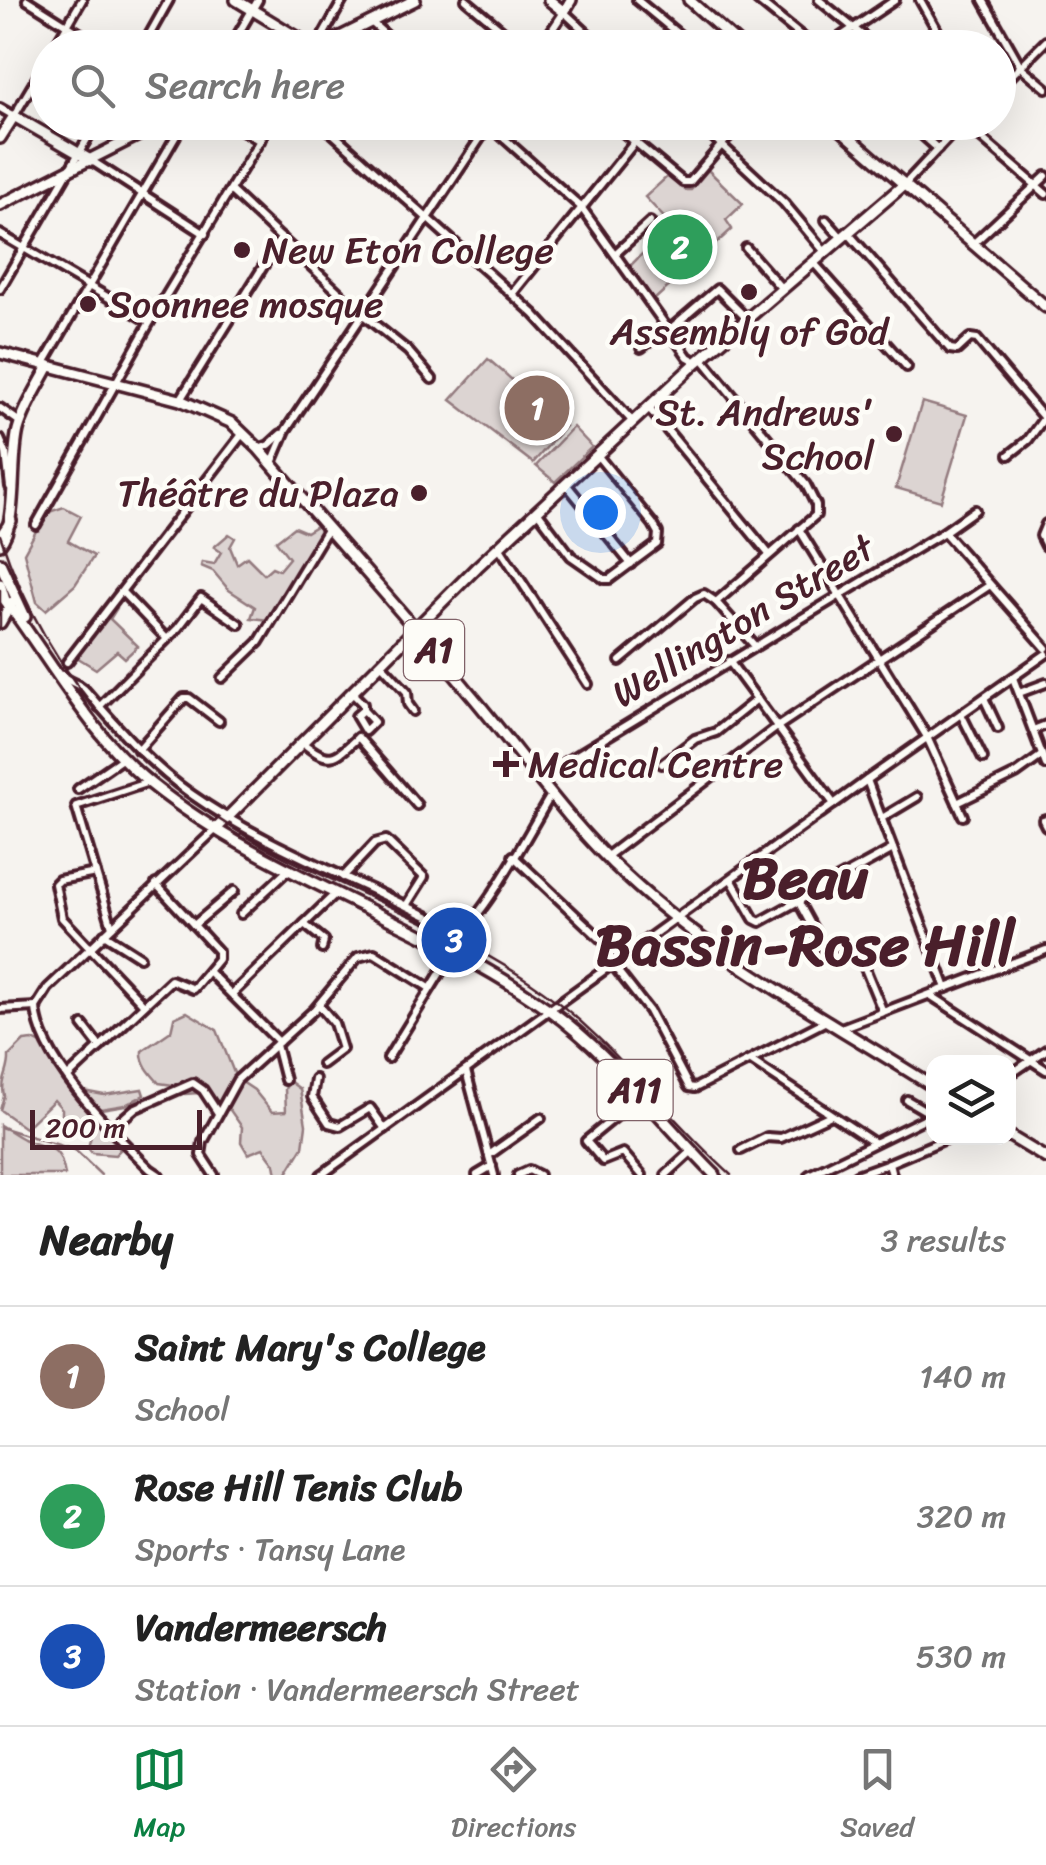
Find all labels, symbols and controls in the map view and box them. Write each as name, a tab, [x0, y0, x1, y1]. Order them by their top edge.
search box	[30, 30, 1016, 140]
text: Search here	[145, 52, 345, 119]
icon: search	[65, 58, 120, 113]
pin: 2	[648, 210, 712, 284]
place label: New Eton College	[262, 217, 554, 284]
marker: New Eton College	[231, 239, 253, 261]
place label: Soonnee mosque	[108, 271, 384, 338]
marker: Assembly of God	[738, 281, 760, 303]
marker: Soonnee mosque	[77, 293, 99, 315]
place label: Assembly of God	[609, 298, 890, 365]
pin: 1	[504, 370, 570, 446]
place label: St. Andrews' School	[656, 379, 875, 490]
marker: St. Andrews' School	[883, 423, 905, 445]
place label: Théâtre du Plaza	[117, 460, 399, 527]
marker: Théâtre du Plaza	[408, 482, 430, 504]
your location	[575, 487, 626, 538]
street label: Wellington Street	[598, 515, 889, 726]
road number: A1	[404, 620, 464, 680]
place label: Medical Centre	[528, 731, 783, 798]
marker: Medical Centre	[493, 751, 519, 777]
district label: Beau Bassin-Rose Hill	[595, 827, 1017, 997]
pin: 3	[422, 902, 486, 978]
map controls	[926, 1055, 1016, 1145]
button: layers	[926, 1055, 1016, 1145]
road number: A11	[598, 1060, 672, 1120]
text: 200 m	[45, 1103, 125, 1152]
scale bar	[30, 1105, 202, 1150]
text: Nearby	[40, 1203, 173, 1277]
text: 3 results	[881, 1212, 1006, 1269]
text: Saint Mary's College	[135, 1314, 486, 1381]
text: 1	[66, 1348, 79, 1405]
text: 140 m	[919, 1348, 1006, 1405]
text: School	[135, 1381, 229, 1438]
text: Rose Hill Tenis Club	[135, 1454, 462, 1521]
text: 2	[63, 1488, 82, 1545]
text: 320 m	[917, 1488, 1006, 1545]
text: Sports · Tansy Lane	[135, 1521, 405, 1578]
text: Vandermeersch	[135, 1594, 387, 1661]
text: 3	[64, 1628, 81, 1685]
text: 530 m	[916, 1628, 1006, 1685]
text: Station · Vandermeersch Street	[135, 1661, 580, 1718]
tab: Map	[132, 1742, 187, 1851]
tab: Directions	[451, 1742, 576, 1851]
tab: Saved	[840, 1742, 914, 1851]

